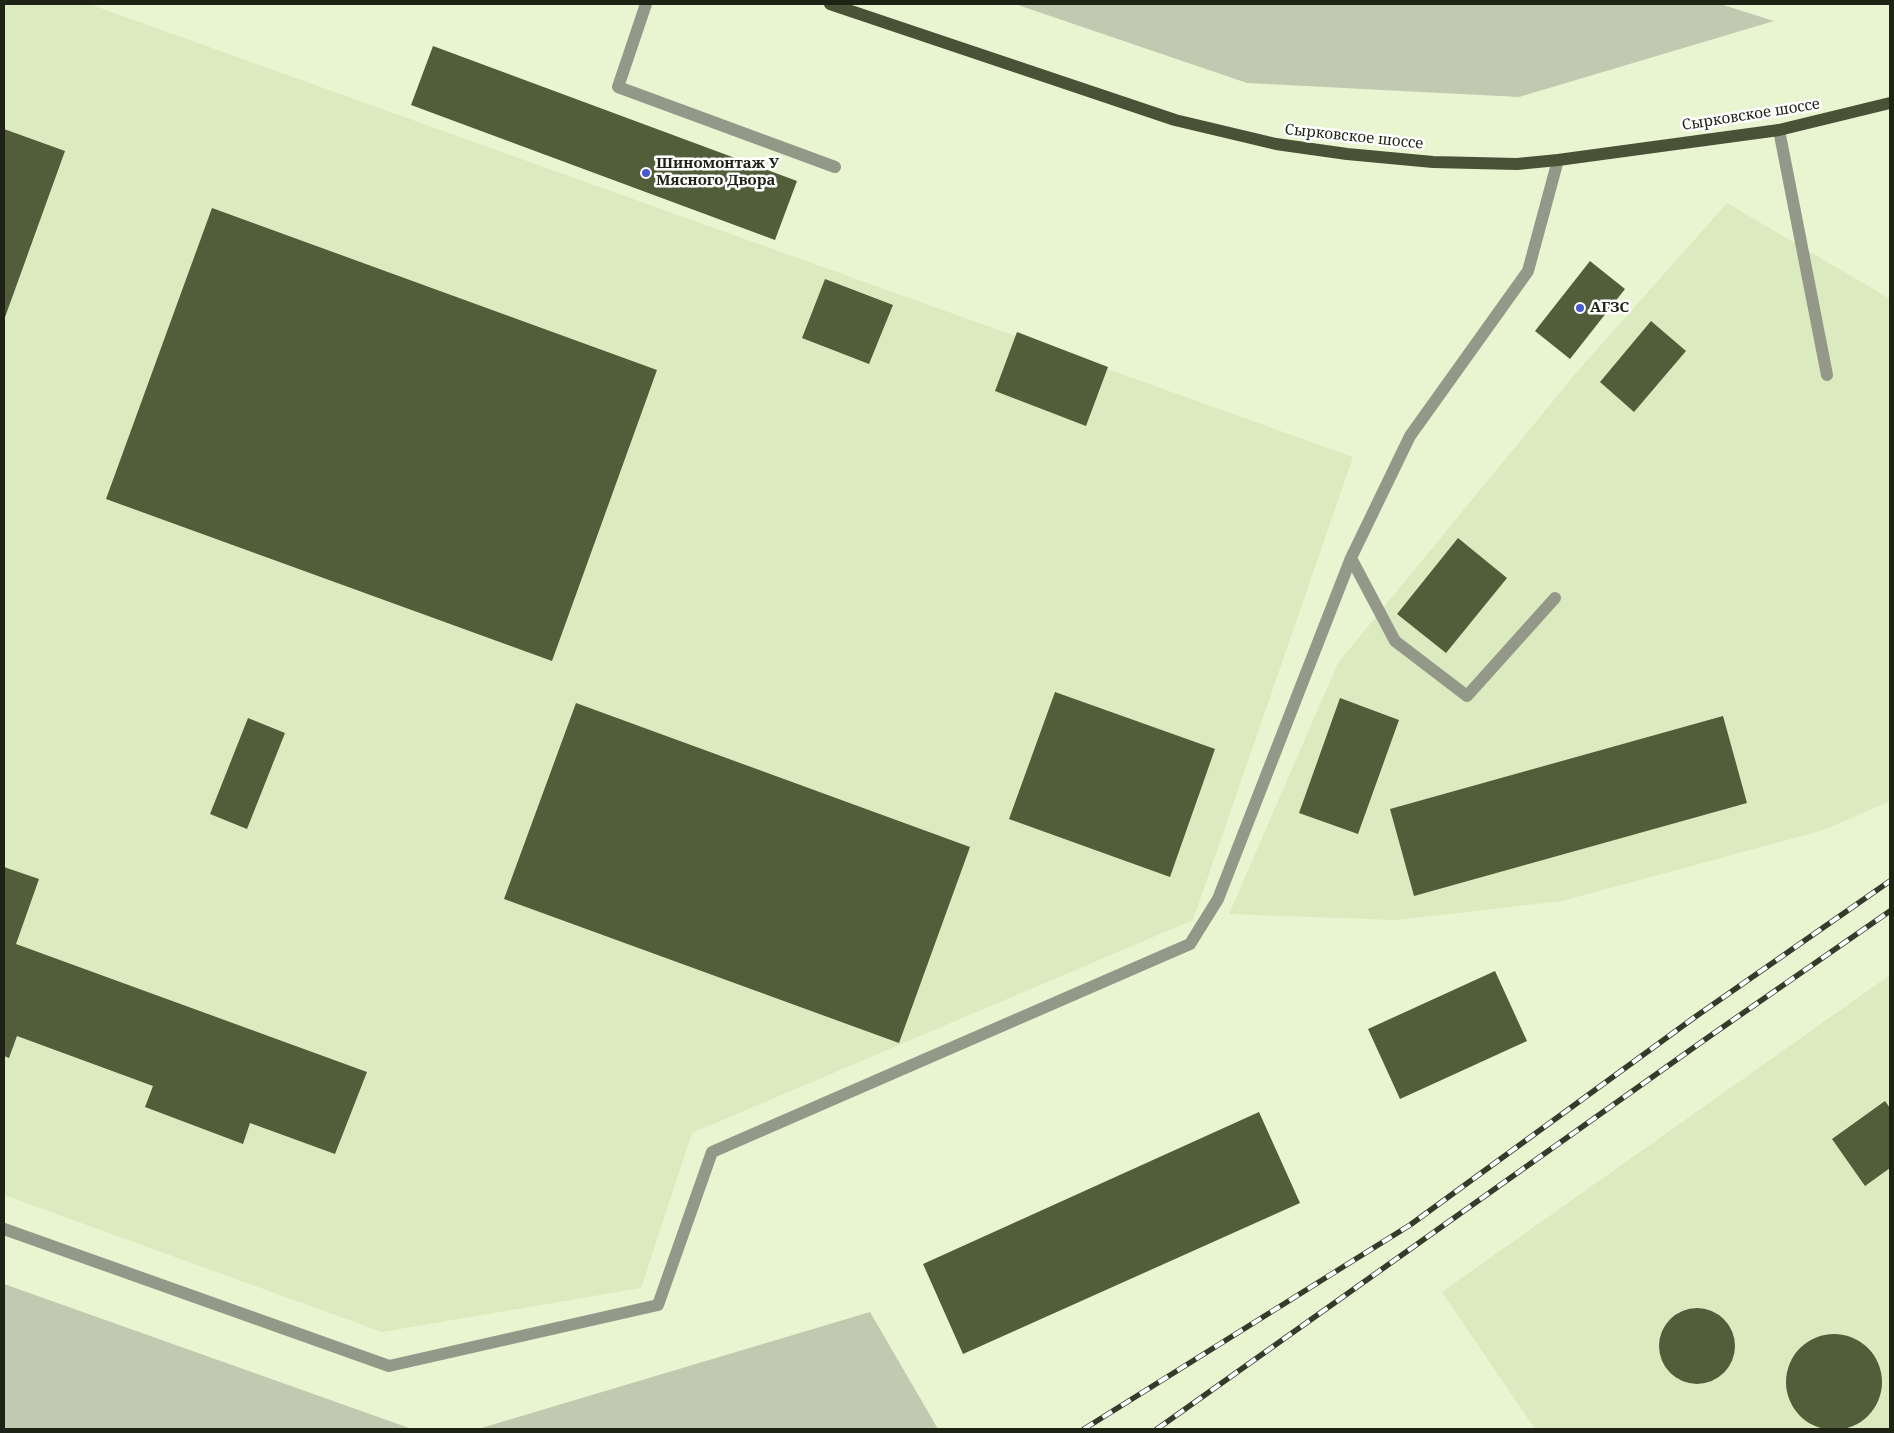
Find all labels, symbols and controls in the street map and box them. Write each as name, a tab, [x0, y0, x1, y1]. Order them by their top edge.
street label: Сырковское шоссе	[1681, 95, 1821, 135]
street label: Сырковское шоссе	[1284, 121, 1424, 153]
place label: Шиномонтаж У Мясного Двора	[656, 155, 779, 190]
marker: Шиномонтаж У Мясного Двора	[640, 167, 652, 179]
place label: АГЗС	[1590, 299, 1629, 317]
marker: АГЗС	[1574, 302, 1586, 314]

